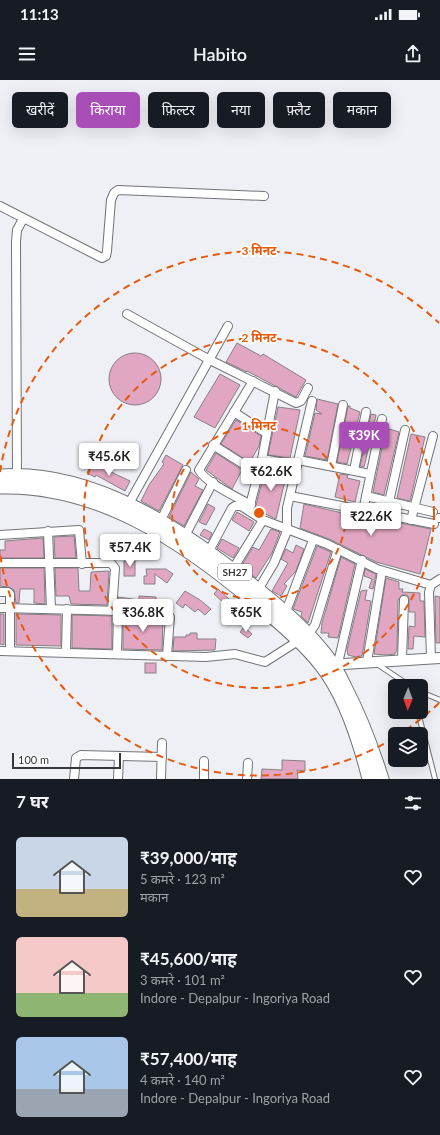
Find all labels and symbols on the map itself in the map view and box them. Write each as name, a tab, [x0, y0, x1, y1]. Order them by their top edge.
text: 3 मिनट	[241, 243, 277, 258]
text: 2 मिनट	[241, 330, 277, 345]
text: 1 मिनट	[241, 418, 277, 433]
pin: ₹39K	[340, 422, 388, 456]
pin: ₹45.6K	[76, 443, 142, 477]
pin: ₹62.6K	[238, 458, 304, 492]
pin: ₹22.6K	[338, 503, 404, 537]
centre of rings	[252, 506, 266, 520]
pin: ₹57.4K	[97, 534, 163, 568]
road number: SH27	[218, 564, 252, 580]
pin: ₹36.8K	[110, 599, 176, 633]
pin: ₹65K	[222, 599, 270, 633]
north arrow	[388, 679, 428, 719]
scale bar	[12, 751, 121, 770]

